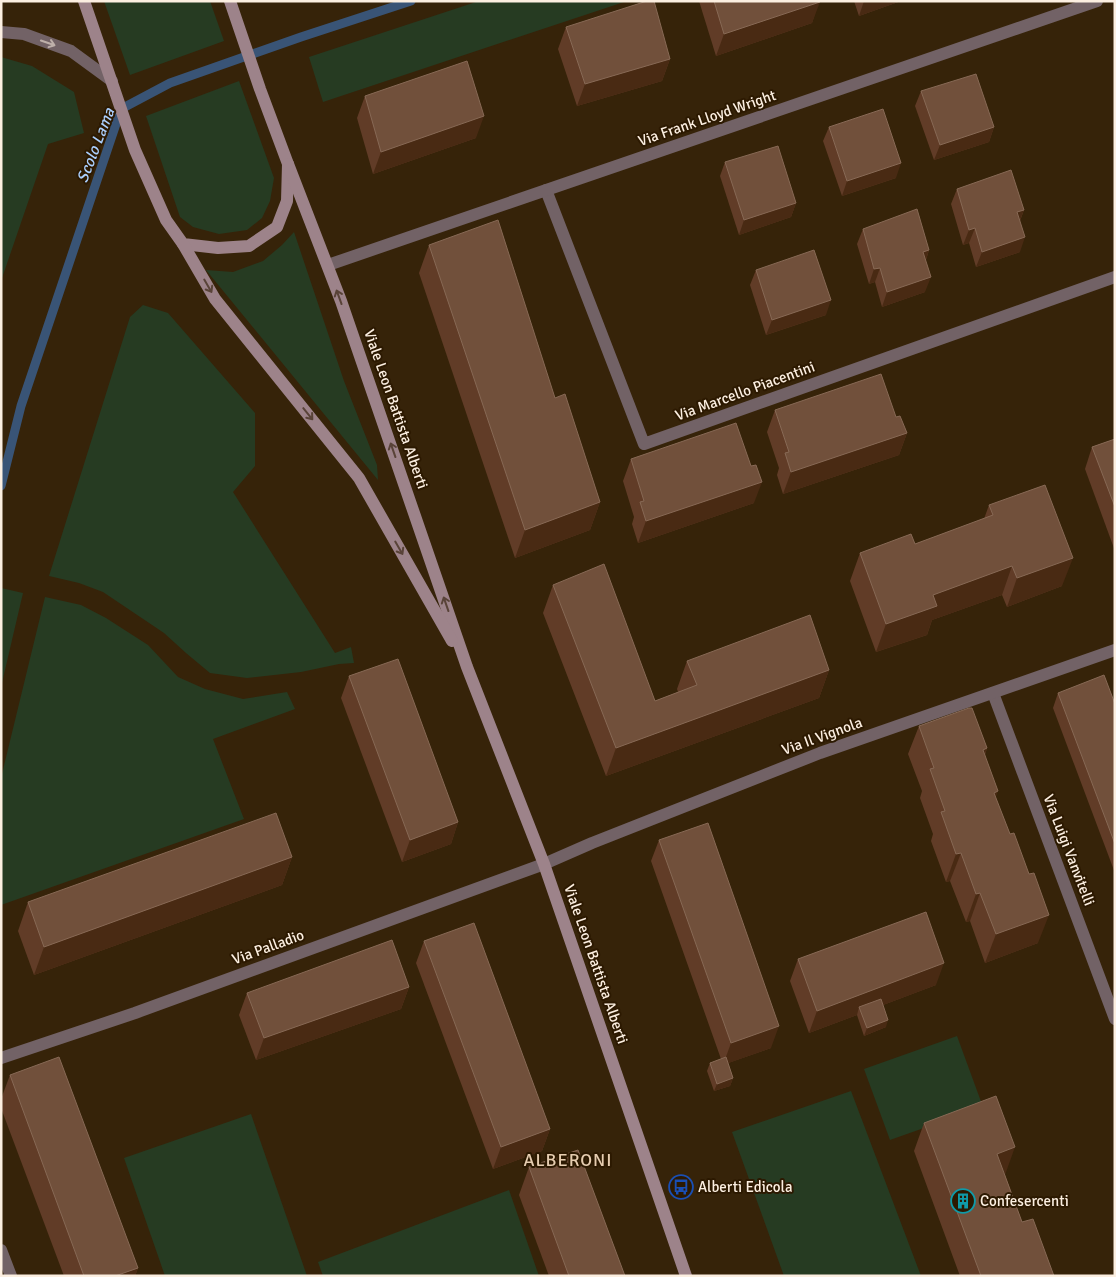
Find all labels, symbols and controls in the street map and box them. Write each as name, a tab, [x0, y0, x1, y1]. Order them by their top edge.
one-way arrow	[40, 39, 56, 48]
street label: Via Frank Lloyd Wright	[636, 86, 778, 150]
water label: Scolo Lama	[73, 104, 120, 185]
one-way arrow	[203, 279, 213, 293]
one-way arrow	[334, 290, 343, 305]
street label: Viale Leon Battista Alberti	[360, 327, 432, 491]
street label: Via Marcello Piacentini	[673, 357, 817, 425]
one-way arrow	[302, 408, 313, 421]
one-way arrow	[388, 443, 397, 459]
one-way arrow	[395, 540, 404, 555]
one-way arrow	[441, 597, 450, 612]
street label: Via Il Vignola	[779, 713, 865, 759]
street label: Via Luigi Vanvitelli	[1039, 792, 1099, 908]
street label: Viale Leon Battista Alberti	[560, 882, 632, 1046]
street label: Via Palladio	[230, 926, 307, 968]
district label: ALBERONI	[523, 1149, 613, 1171]
bus stop icon: Alberti Edicola	[668, 1174, 694, 1200]
place label: Alberti Edicola	[698, 1178, 793, 1196]
building icon: Confesercenti	[950, 1188, 976, 1214]
place label: Confesercenti	[980, 1192, 1069, 1210]

